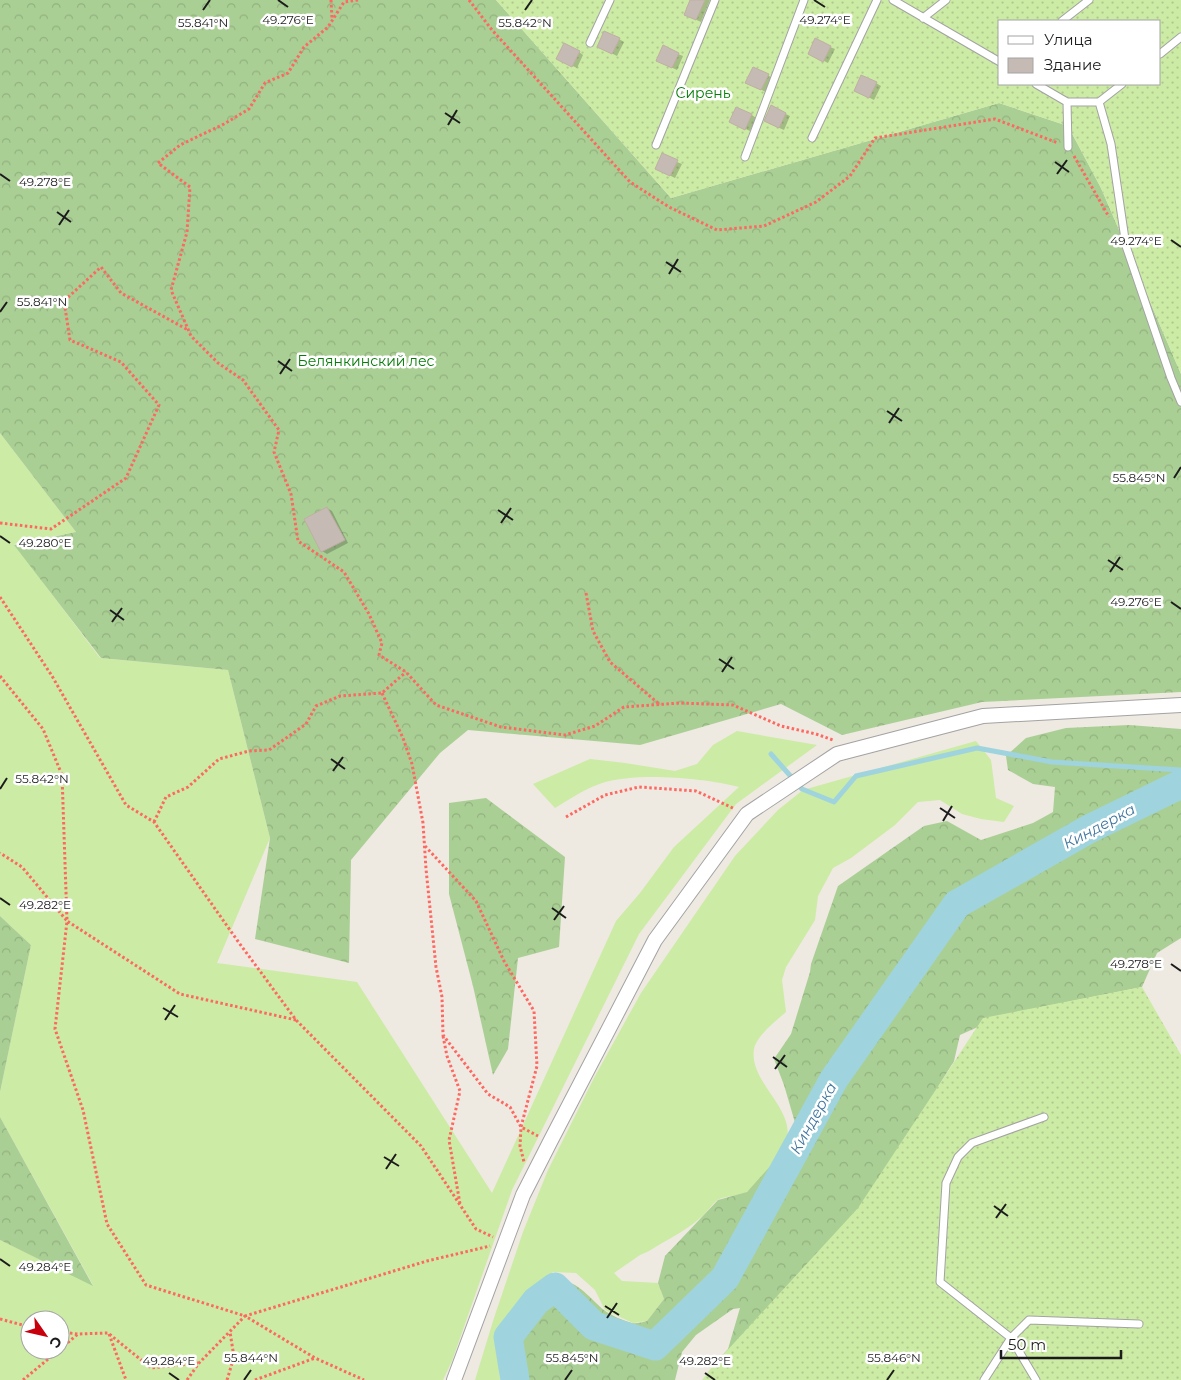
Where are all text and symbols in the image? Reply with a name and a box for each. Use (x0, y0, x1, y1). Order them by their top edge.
text: 49.276°E (262, 12, 314, 27)
text: 49.274°E (799, 12, 851, 27)
text: 55.841°N (178, 15, 228, 30)
text: 55.842°N (498, 15, 552, 30)
legend (998, 20, 1161, 85)
text: Улица (1044, 30, 1092, 49)
text: Здание (1044, 55, 1102, 74)
park label: Сирень (675, 84, 731, 102)
text: 49.278°E (19, 174, 71, 189)
text: 49.274°E (1110, 233, 1162, 248)
text: 55.841°N (17, 294, 67, 309)
park label: Белянкинский лес (298, 352, 435, 370)
text: 55.845°N (1112, 470, 1166, 485)
text: 49.280°E (18, 535, 72, 550)
text: 49.276°E (1110, 594, 1162, 609)
text: 55.842°N (15, 771, 69, 786)
water label: Киндерка (1060, 799, 1138, 853)
text: 49.282°E (19, 897, 71, 912)
text: 49.278°E (1110, 956, 1162, 971)
water label: Киндерка (786, 1079, 840, 1157)
text: 49.284°E (19, 1259, 71, 1274)
north arrow (20, 1310, 70, 1360)
scale bar (1001, 1328, 1121, 1360)
text: С (45, 1333, 66, 1352)
text: 50 m (1008, 1335, 1046, 1354)
text: 55.844°N (224, 1350, 278, 1365)
text: 55.845°N (545, 1350, 599, 1365)
text: 55.846°N (867, 1350, 921, 1365)
text: 49.284°E (143, 1353, 195, 1368)
text: 49.282°E (679, 1353, 731, 1368)

